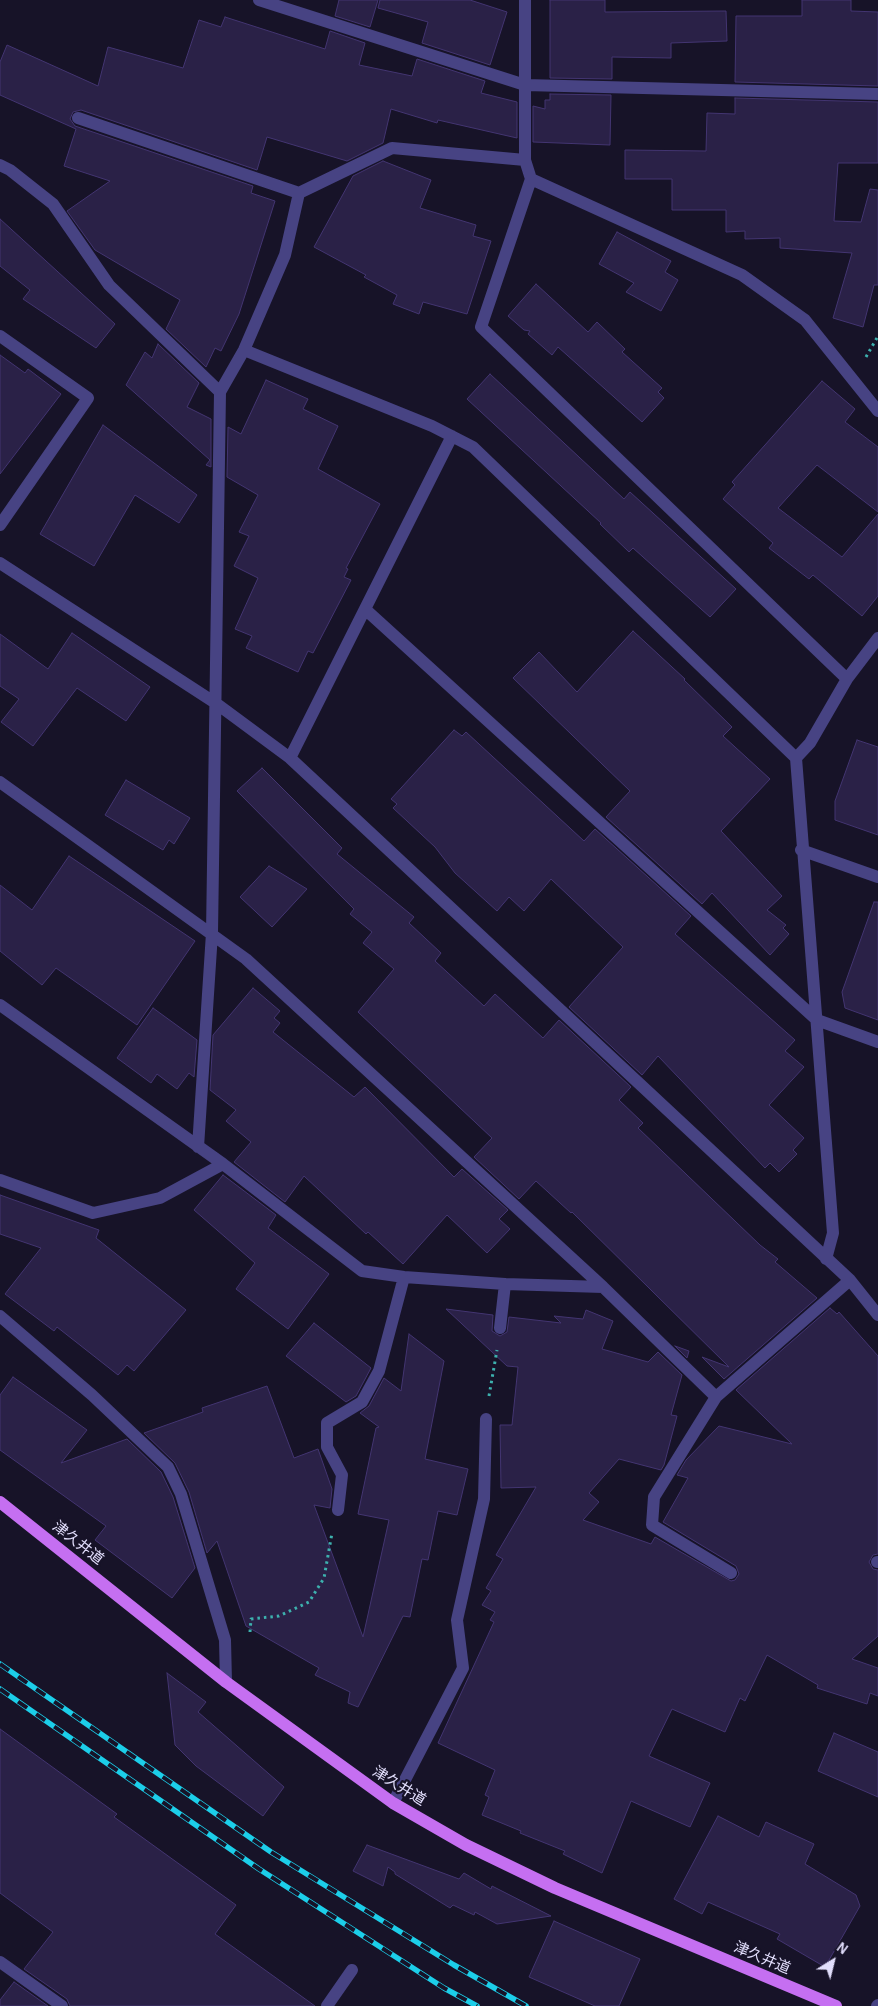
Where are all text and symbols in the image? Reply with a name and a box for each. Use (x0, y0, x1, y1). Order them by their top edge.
street label: 津久井道 (49, 1517, 107, 1569)
street label: 津久井道 (369, 1762, 429, 1810)
north arrow (808, 1936, 858, 1986)
street label: 津久井道 (731, 1938, 793, 1978)
text: N (834, 1940, 850, 1957)

